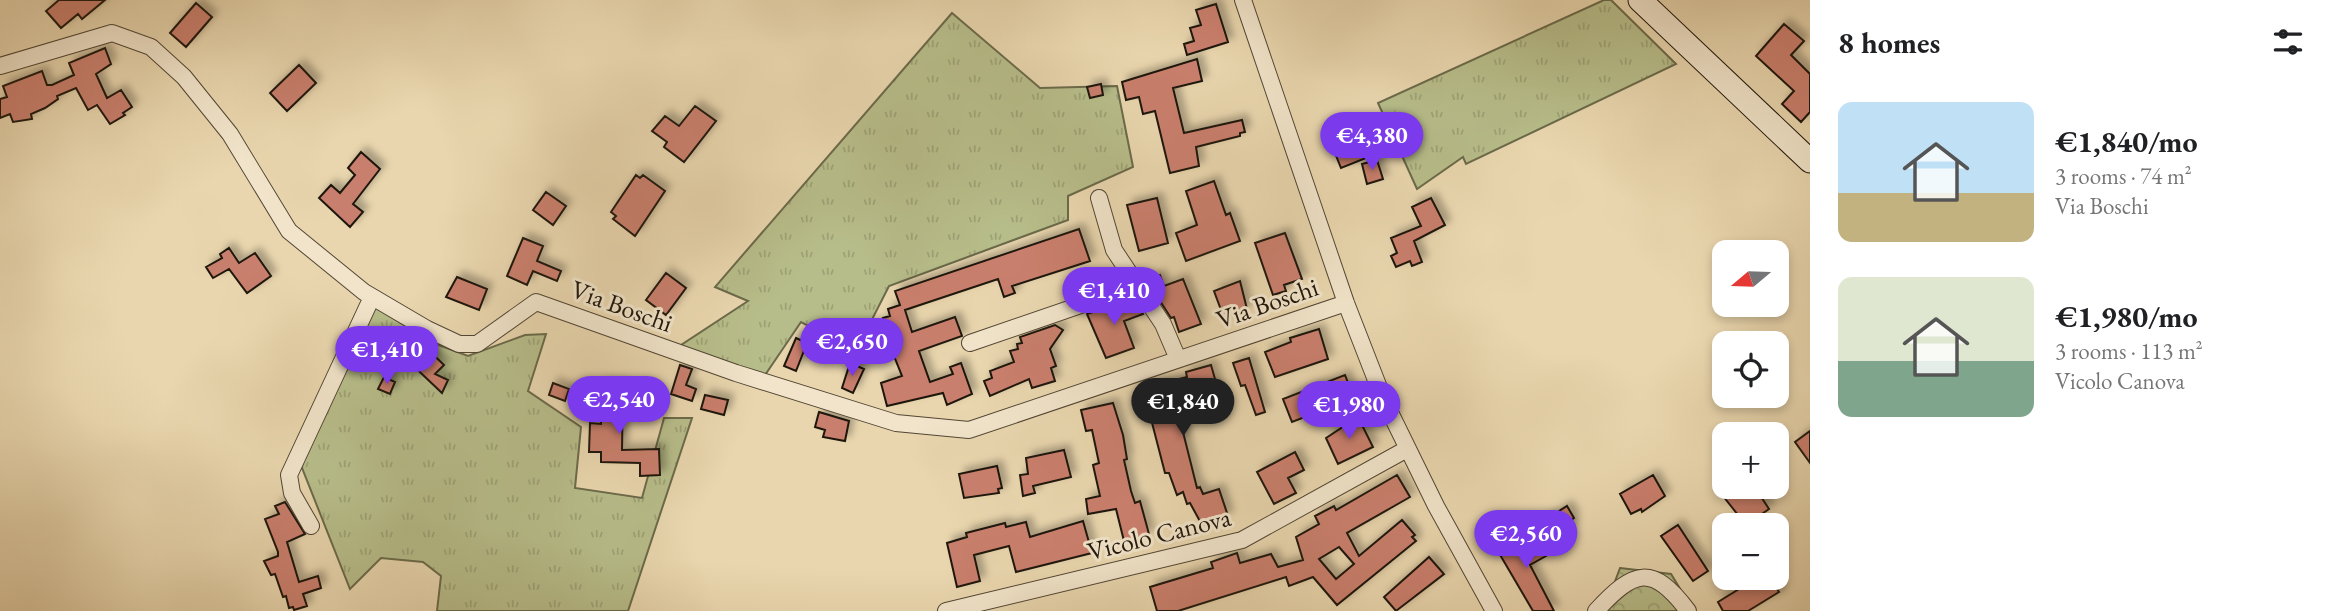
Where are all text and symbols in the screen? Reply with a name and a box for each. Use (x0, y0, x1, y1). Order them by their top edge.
text: 8 homes (1838, 23, 1940, 62)
icon: filters (2269, 23, 2307, 61)
pin: €4,380 (1315, 113, 1429, 172)
text: €4,380 (1336, 120, 1408, 150)
text: €1,840/mo (2055, 122, 2198, 161)
icon: home (1894, 130, 1978, 214)
text: 3 rooms · 74 m² (2055, 161, 2192, 191)
text: Via Boschi (2055, 191, 2149, 221)
north arrow (1712, 240, 1788, 317)
map controls (1712, 240, 1789, 590)
pin: €1,410 (1057, 268, 1171, 327)
street label: Via Boschi (1211, 270, 1323, 336)
street label: Via Boschi (566, 272, 678, 340)
text: €1,410 (1078, 275, 1150, 305)
text: €1,980/mo (2055, 297, 2198, 336)
icon: home (1894, 305, 1978, 389)
pin: €2,650 (795, 318, 909, 378)
pin: €1,410 (330, 326, 444, 386)
text: €2,650 (816, 326, 888, 356)
button: locate (1712, 331, 1789, 408)
text: €1,410 (351, 334, 423, 364)
text: 3 rooms · 113 m² (2055, 336, 2203, 366)
text: Vicolo Canova (2055, 366, 2185, 396)
pin: €2,540 (562, 376, 676, 436)
pin: €1,840 (1126, 378, 1240, 438)
pin: €1,980 (1292, 382, 1406, 441)
text: €2,540 (583, 384, 655, 414)
text: €1,840 (1147, 386, 1219, 416)
text: €1,980 (1313, 389, 1385, 419)
button: + (1712, 422, 1789, 499)
street label: Vicolo Canova (1084, 500, 1235, 568)
pin: €2,560 (1469, 510, 1583, 570)
button: − (1712, 513, 1789, 590)
text: €2,560 (1490, 518, 1562, 548)

